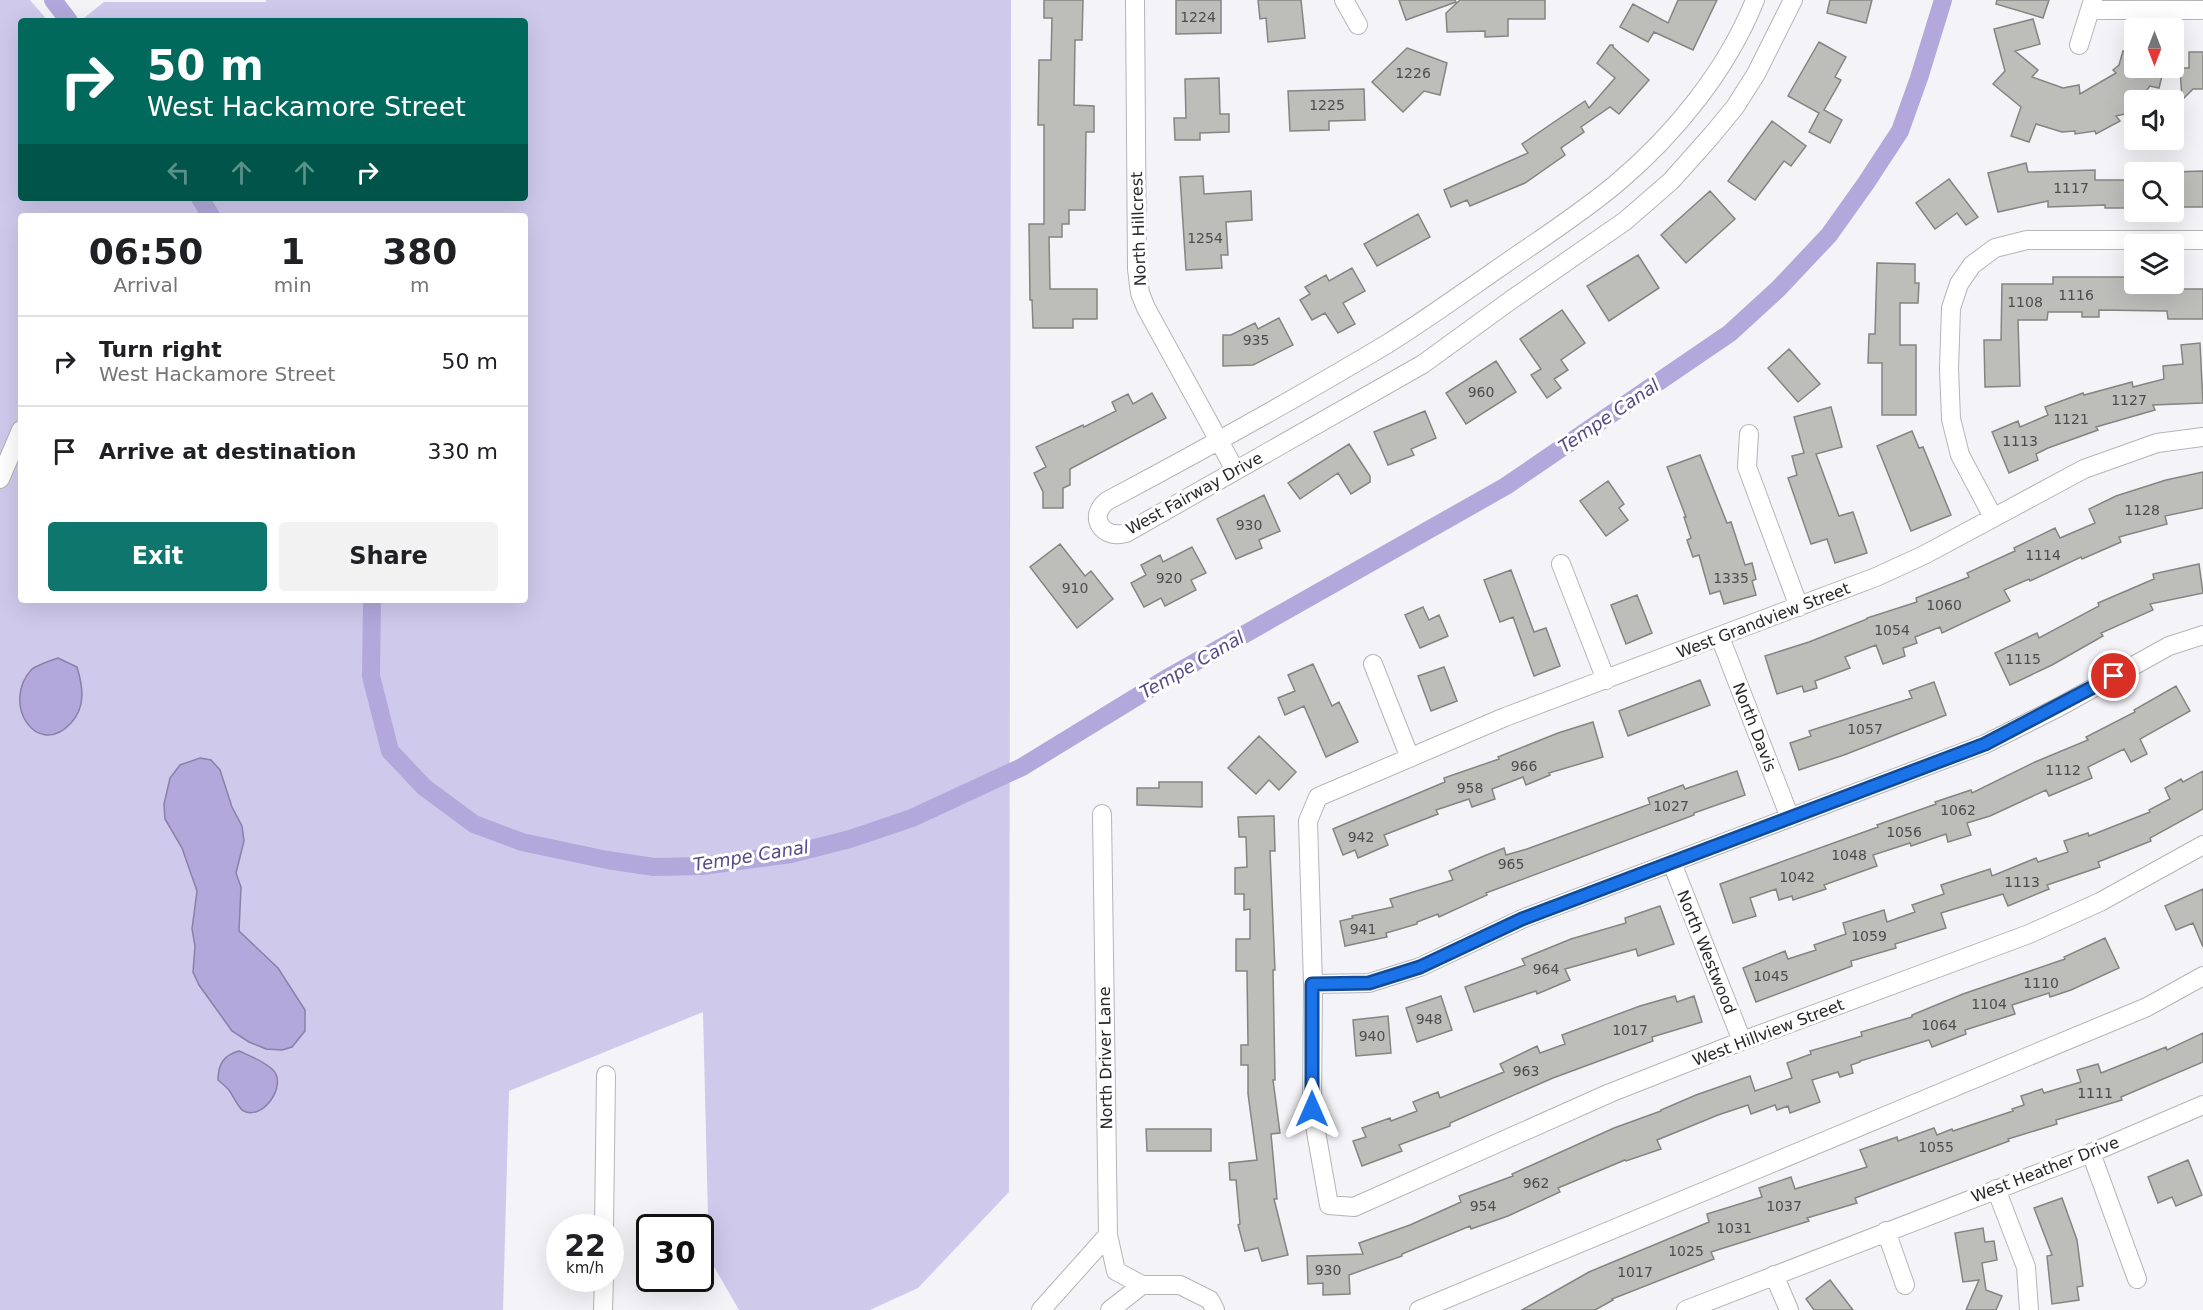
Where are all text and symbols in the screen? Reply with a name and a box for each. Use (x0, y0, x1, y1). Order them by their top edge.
house number: 1224 (1180, 9, 1216, 25)
north arrow (2124, 18, 2184, 78)
map controls (2124, 18, 2184, 294)
text: 50 m (147, 41, 264, 90)
icon: right (48, 42, 126, 120)
house number: 1226 (1395, 65, 1431, 81)
button: sound (2124, 90, 2184, 150)
text: West Hackamore Street (147, 91, 466, 122)
house number: 1225 (1309, 97, 1345, 113)
icon: left (162, 156, 195, 189)
icon: ahead (225, 156, 258, 189)
icon: ahead (288, 156, 321, 189)
icon: right (351, 156, 384, 189)
button: search (2124, 162, 2184, 222)
street label: North Hillcrest (1127, 171, 1150, 287)
house number: 1117 (2053, 180, 2089, 196)
house number: 1254 (1187, 230, 1223, 246)
text: 06:50 (89, 231, 203, 272)
text: 1 (280, 231, 305, 272)
text: 380 (382, 231, 457, 272)
button: layers (2124, 234, 2184, 294)
text: Arrival (113, 273, 178, 297)
text: min (274, 273, 312, 297)
text: m (410, 273, 430, 297)
house number: 1116 (2058, 287, 2094, 303)
house number: 1108 (2007, 294, 2043, 310)
house number: 935 (1243, 332, 1269, 348)
text: Turn right (99, 337, 222, 362)
icon: right (48, 345, 81, 378)
text: 50 m (442, 349, 498, 374)
text: West Hackamore Street (99, 362, 335, 386)
water label: Tempe Canal (1554, 374, 1663, 457)
house number: 960 (1468, 384, 1494, 400)
house number: 1127 (2111, 392, 2147, 408)
house number: 1121 (2053, 411, 2089, 427)
house number: 1113 (2002, 433, 2038, 449)
icon: arrive (48, 435, 81, 468)
text: Arrive at destination (99, 439, 356, 464)
text: 330 m (428, 439, 498, 464)
street label: West Fairway Drive (1123, 448, 1266, 539)
house number: 1128 (2124, 502, 2160, 518)
house number: 930 (1236, 517, 1262, 533)
button: Exit (48, 522, 267, 591)
button: Share (279, 522, 498, 591)
house number: 1114 (2025, 547, 2061, 563)
house number: 920 (1156, 570, 1182, 586)
house number: 1335 (1713, 570, 1749, 586)
street label: West Grandview Street (1674, 579, 1852, 662)
house number: 910 (1062, 580, 1088, 596)
house number: 1060 (1926, 597, 1962, 613)
house number: 1054 (1874, 622, 1910, 638)
water label: Tempe Canal (1136, 626, 1248, 703)
pin (2088, 650, 2139, 701)
house number: 1115 (2005, 651, 2041, 667)
icon: arrive (2097, 659, 2130, 692)
street label: North Davis (1729, 680, 1780, 775)
house number: 1057 (1847, 721, 1883, 737)
house number: 966 (1511, 758, 1537, 774)
house number: 1112 (2045, 762, 2081, 778)
house number: 958 (1457, 780, 1483, 796)
house number: 1027 (1653, 798, 1689, 814)
house number: 1062 (1940, 802, 1976, 818)
house number: 1056 (1886, 824, 1922, 840)
house number: 942 (1348, 829, 1374, 845)
water label: Tempe Canal (692, 836, 810, 875)
house number: 1048 (1831, 847, 1867, 863)
house number: 965 (1498, 856, 1524, 872)
house number: 1042 (1779, 869, 1815, 885)
house number: 1113 (2004, 874, 2040, 890)
street label: North Westwood (1673, 887, 1740, 1017)
house number: 941 (1350, 921, 1376, 937)
house number: 1059 (1851, 928, 1887, 944)
house number: 964 (1533, 961, 1559, 977)
house number: 1045 (1753, 968, 1789, 984)
house number: 1110 (2023, 975, 2059, 991)
street label: North Driver Lane (1095, 986, 1116, 1130)
street label: West Hillview Street (1690, 995, 1846, 1070)
house number: 1104 (1971, 996, 2007, 1012)
house number: 948 (1416, 1011, 1442, 1027)
house number: 1064 (1921, 1017, 1957, 1033)
house number: 1017 (1612, 1022, 1648, 1038)
house number: 940 (1359, 1028, 1385, 1044)
house number: 963 (1513, 1063, 1539, 1079)
position arrow (1280, 1077, 1344, 1141)
house number: 1111 (2077, 1085, 2113, 1101)
street label: West Heather Drive (1969, 1133, 2122, 1206)
house number: 1055 (1918, 1139, 1954, 1155)
house number: 962 (1523, 1175, 1549, 1191)
house number: 954 (1470, 1198, 1496, 1214)
house number: 1037 (1766, 1198, 1802, 1214)
speed limit sign: 30 (636, 1214, 714, 1292)
house number: 1031 (1716, 1220, 1752, 1236)
text: 22 (564, 1228, 606, 1263)
house number: 1025 (1668, 1243, 1704, 1259)
text: km/h (566, 1259, 604, 1277)
house number: 930 (1315, 1262, 1341, 1278)
house number: 1017 (1617, 1264, 1653, 1280)

